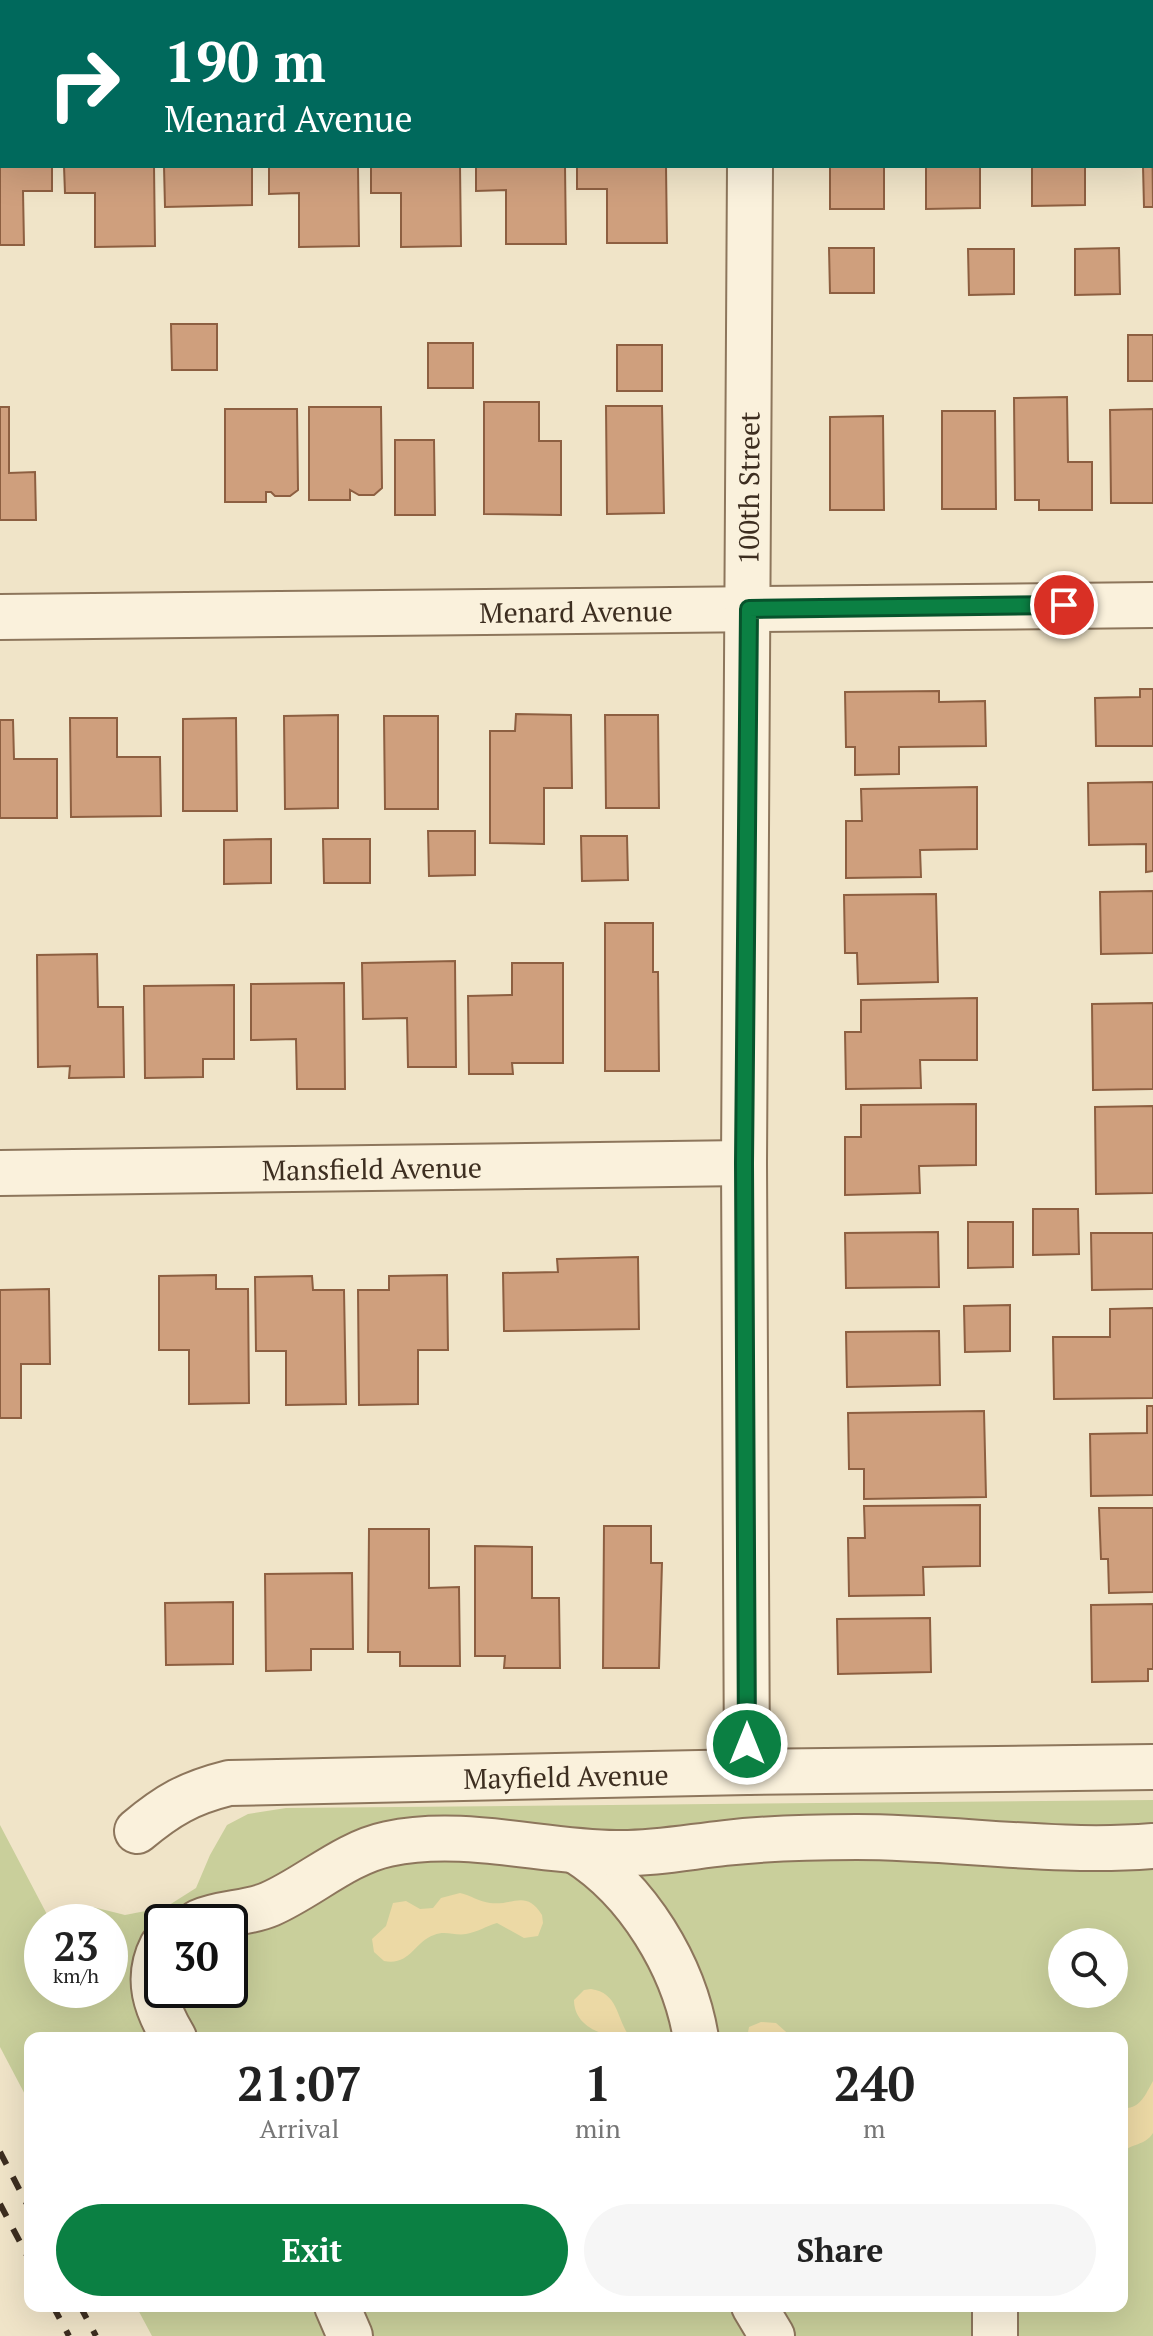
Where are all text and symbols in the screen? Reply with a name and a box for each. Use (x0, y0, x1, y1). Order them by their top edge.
text: 190 m (164, 24, 326, 98)
icon: right (32, 32, 136, 136)
text: Menard Avenue (164, 95, 413, 142)
street label: 100th Street (729, 411, 767, 565)
pin (1030, 571, 1098, 639)
icon: arrive (1042, 583, 1086, 627)
street label: Menard Avenue (479, 591, 673, 631)
street label: Mansfield Avenue (262, 1148, 482, 1188)
position arrow (705, 1702, 789, 1786)
street label: Mayfield Avenue (463, 1755, 669, 1797)
speed limit sign: 30 (144, 1904, 248, 2008)
text: 23 (53, 1919, 99, 1972)
map controls (1048, 1928, 1128, 2008)
button: search (1048, 1928, 1128, 2008)
text: km/h (53, 1962, 99, 1989)
text: 21:07 (237, 2051, 362, 2115)
text: 1 (584, 2051, 611, 2115)
text: 240 (834, 2051, 915, 2115)
text: Arrival (260, 2111, 339, 2145)
text: min (575, 2111, 621, 2145)
text: m (863, 2111, 886, 2145)
button: Exit (56, 2204, 568, 2296)
button: Share (584, 2204, 1096, 2296)

